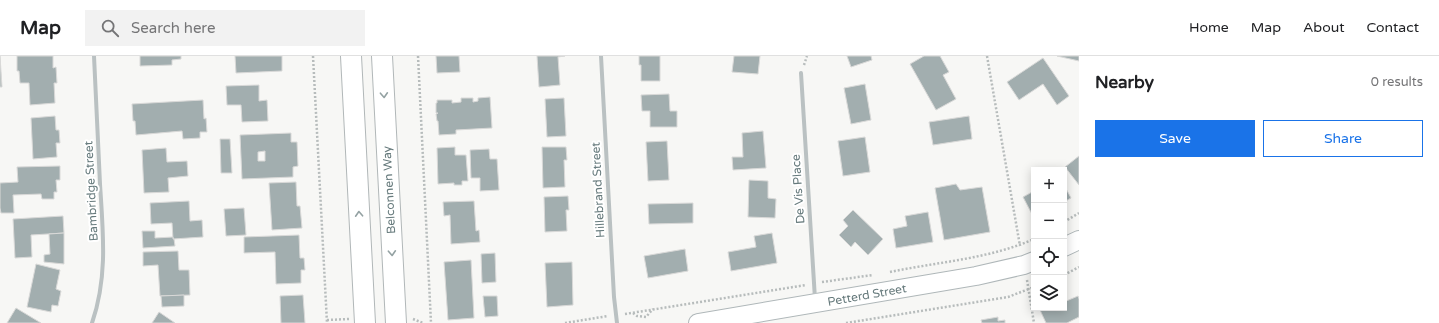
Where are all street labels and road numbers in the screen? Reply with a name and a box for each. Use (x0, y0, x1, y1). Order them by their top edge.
street label: Bambridge Street (81, 140, 101, 242)
street label: Hillebrand Street (588, 141, 608, 238)
street label: Belconnen Way (380, 145, 398, 234)
street label: De Vis Place (789, 154, 807, 224)
street label: Petterd Street (826, 281, 908, 309)

